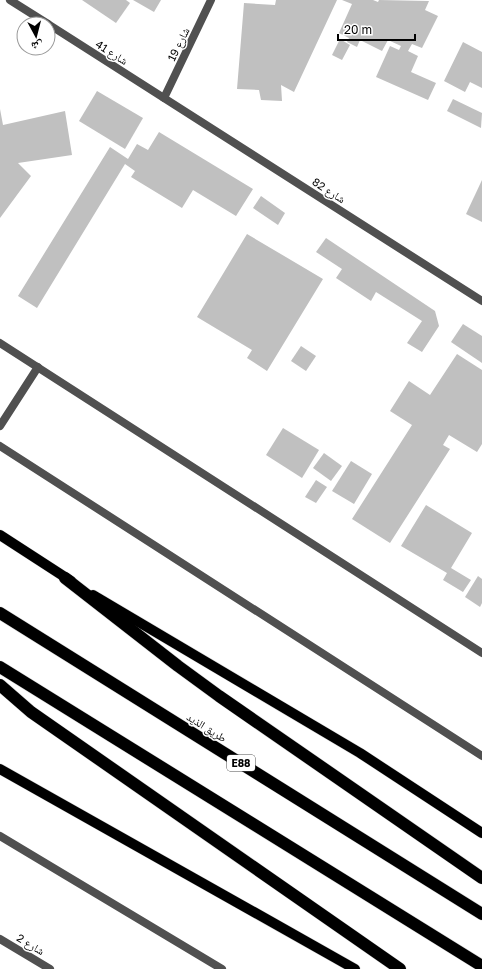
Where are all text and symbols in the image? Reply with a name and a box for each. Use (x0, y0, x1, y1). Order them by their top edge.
north arrow (16, 16, 56, 56)
scale bar (338, 16, 415, 42)
text: 20 m (344, 22, 372, 37)
street label: شارع 19 (164, 25, 193, 63)
text: ش (30, 37, 44, 54)
street label: شارع 41 (93, 37, 131, 68)
street label: شارع 82 (309, 175, 348, 206)
street label: طريق الذيد (184, 710, 229, 745)
road number: E88 (227, 755, 255, 771)
street label: شارع 2 (14, 931, 47, 958)

